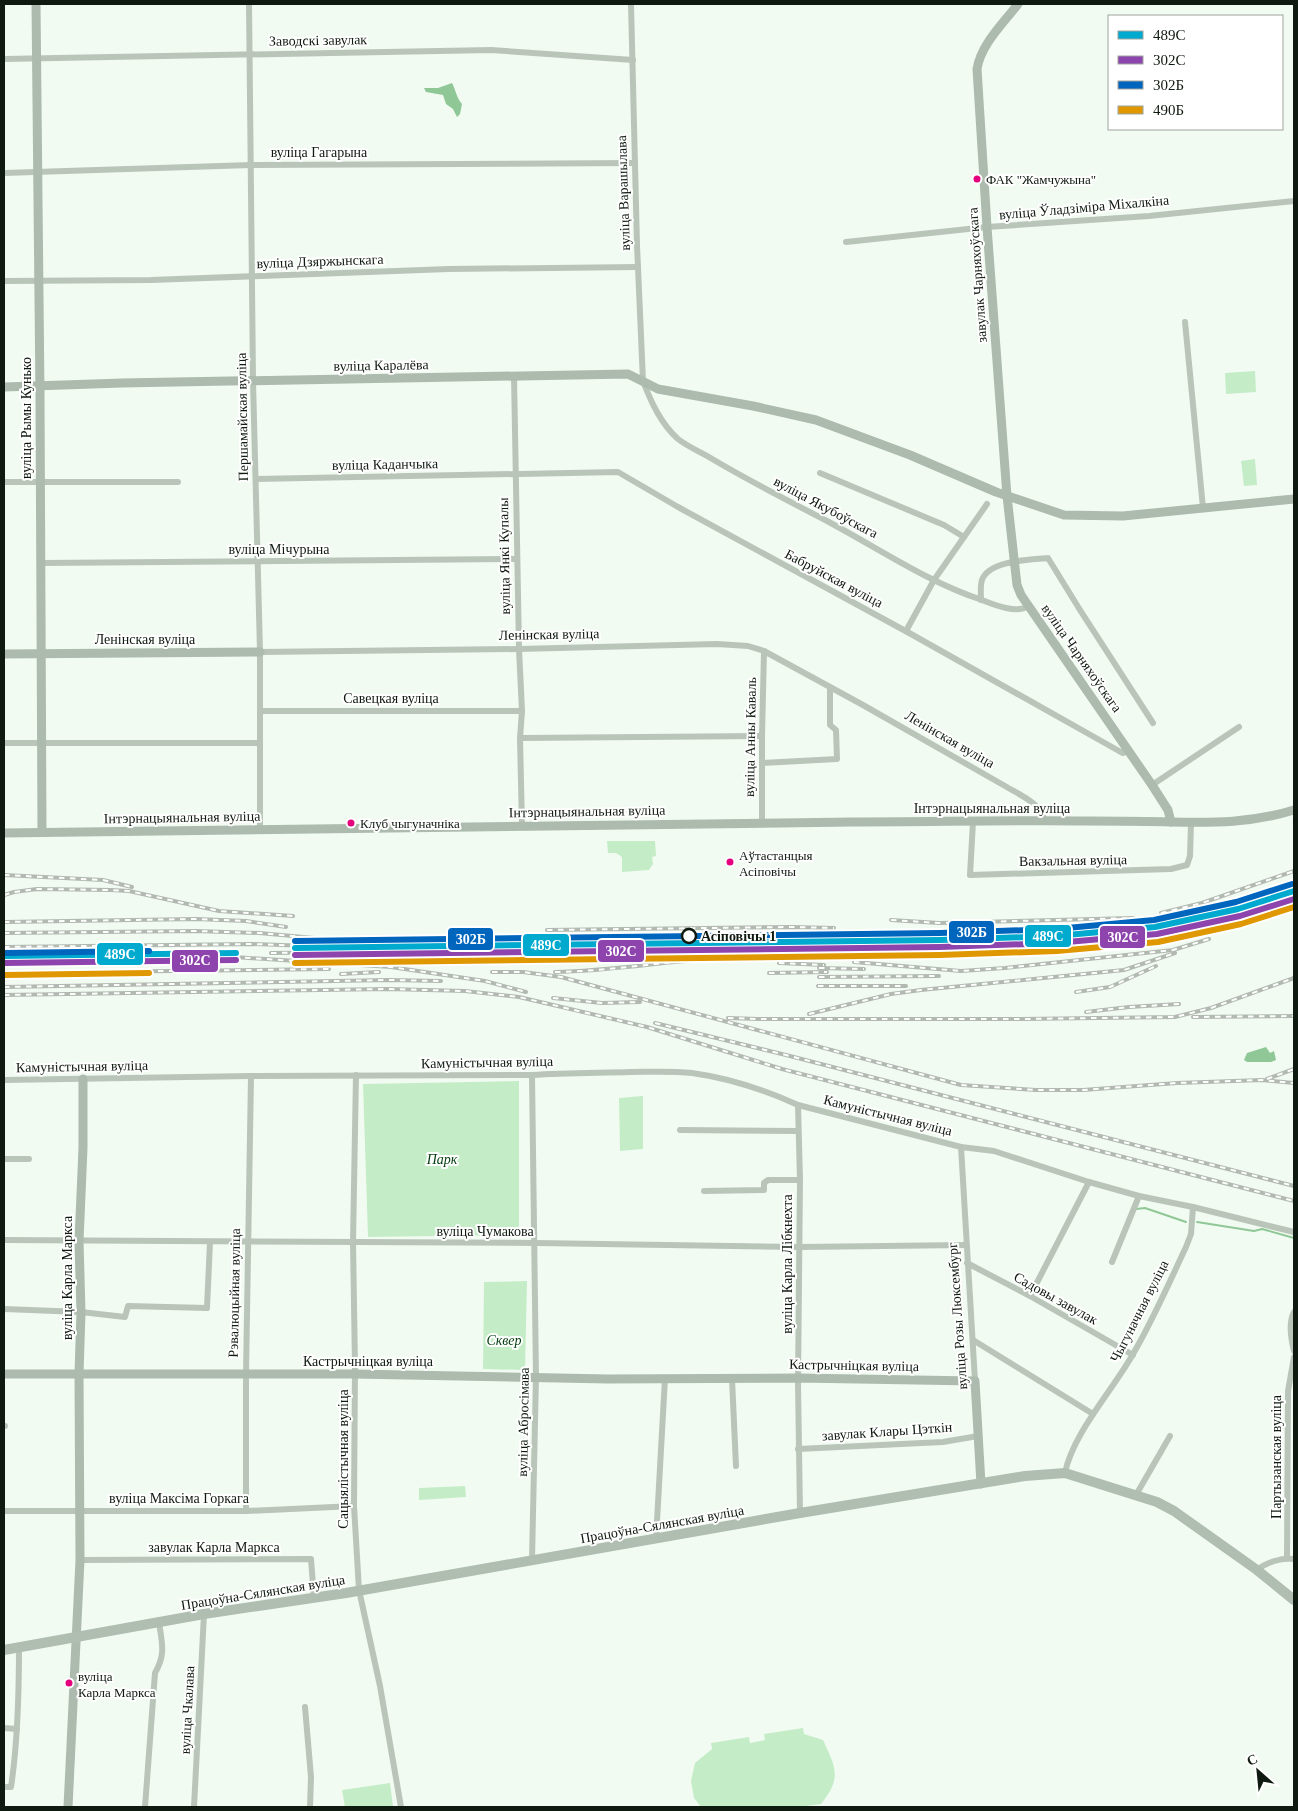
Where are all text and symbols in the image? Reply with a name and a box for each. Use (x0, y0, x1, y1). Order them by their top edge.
legend (1108, 15, 1283, 130)
text: 489С (1153, 27, 1186, 43)
street label: Заводскі завулак (269, 32, 367, 49)
text: 302С (1153, 52, 1186, 68)
text: 302Б (1153, 77, 1184, 93)
text: 490Б (1153, 102, 1184, 118)
street label: вуліца Варашылава (614, 134, 633, 251)
street label: вуліца Гагарына (271, 145, 368, 160)
place label: ФАК "Жамчужына" (986, 172, 1096, 187)
marker: ФАК "Жамчужына" (972, 174, 982, 184)
street label: вуліца Ўладзіміра Міхалкіна (998, 192, 1171, 222)
street label: завулак Чарняхоўскага (965, 206, 990, 343)
street label: вуліца Дзяржынскага (256, 252, 385, 271)
street label: Першамайская вуліца (234, 352, 251, 482)
street label: вуліца Рымы Кунько (19, 357, 34, 479)
street label: вуліца Каралёва (333, 357, 429, 374)
street label: вуліца Каданчыка (332, 456, 439, 473)
street label: вуліца Якубоўскага (771, 474, 881, 542)
street label: вуліца Янкі Купалы (496, 497, 513, 615)
street label: вуліца Мічурына (228, 542, 330, 557)
street label: Бабруйская вуліца (782, 546, 886, 611)
street label: вуліца Чарняхоўскага (1039, 601, 1125, 716)
street label: Ленінская вуліца (499, 626, 600, 643)
street label: Ленінская вуліца (95, 632, 196, 647)
street label: вуліца Анны Каваль (742, 677, 759, 797)
street label: Савецкая вуліца (343, 691, 440, 706)
street label: Ленінская вуліца (902, 708, 998, 771)
street label: Інтэрнацыянальная вуліца (914, 801, 1071, 816)
street label: Інтэрнацыянальная вуліца (509, 803, 666, 820)
street label: Інтэрнацыянальная вуліца (104, 809, 261, 826)
place label: Клуб чыгуначніка (360, 816, 460, 831)
marker: Клуб чыгуначніка (346, 818, 356, 828)
place label: Аўтастанцыя Асіповічы (739, 848, 813, 879)
street label: Вакзальная вуліца (1019, 852, 1128, 869)
marker: Аўтастанцыя Асіповічы (725, 857, 735, 867)
line badge: 302Б (948, 920, 995, 944)
line badge: 489С (1024, 924, 1072, 948)
text: 302Б (957, 925, 987, 940)
line badge: 302С (1099, 925, 1146, 949)
line badge: 302Б (447, 927, 494, 951)
marker: Асіповічы 1 (681, 928, 697, 944)
place label: Асіповічы 1 (701, 929, 776, 944)
text: 489С (1032, 929, 1064, 944)
text: 302С (1107, 930, 1139, 945)
text: 302Б (456, 932, 486, 947)
line badge: 489С (522, 933, 570, 957)
text: 489С (530, 938, 562, 953)
line badge: 302С (597, 939, 645, 963)
line badge: 489С (96, 942, 144, 966)
text: 302С (605, 944, 637, 959)
text: 489С (104, 947, 136, 962)
line badge: 302С (171, 949, 219, 973)
text: 302С (179, 953, 211, 968)
street label: Камуністычная вуліца (421, 1054, 554, 1071)
street label: Камуністычная вуліца (16, 1058, 149, 1075)
street label: Камуністычная вуліца (822, 1092, 955, 1139)
park label: Парк (426, 1152, 458, 1167)
street label: вуліца Карла Лібкнехта (780, 1193, 795, 1334)
street label: вуліца Карла Маркса (60, 1215, 75, 1340)
street label: вуліца Чумакова (436, 1224, 534, 1239)
street label: Рэвалюцыйная вуліца (226, 1227, 243, 1358)
street label: вуліца Розы Люксембург (945, 1242, 970, 1390)
street label: Чыгуначная вуліца (1107, 1257, 1172, 1365)
street label: Садовы завулак (1011, 1269, 1100, 1328)
park label: Сквер (486, 1333, 522, 1348)
street label: Кастрычніцкая вуліца (303, 1354, 434, 1369)
street label: Кастрычніцкая вуліца (789, 1357, 920, 1374)
street label: вуліца Абросімава (515, 1367, 532, 1477)
street label: Сацыялістычная вуліца (336, 1389, 351, 1529)
street label: Партызанская вуліца (1269, 1394, 1284, 1519)
street label: завулак Клары Цэткін (821, 1419, 953, 1444)
street label: вуліца Максіма Горкага (109, 1491, 250, 1506)
street label: Працоўна-Сялянская вуліца (579, 1503, 746, 1546)
street label: завулак Карла Маркса (148, 1540, 280, 1555)
street label: Працоўна-Сялянская вуліца (180, 1572, 347, 1613)
street label: вуліца Чкалава (178, 1665, 197, 1755)
place label: вуліца Карла Маркса (78, 1669, 156, 1700)
marker: вуліца Карла Маркса (64, 1678, 74, 1688)
north arrow (1233, 1746, 1283, 1796)
text: С (1244, 1751, 1260, 1769)

